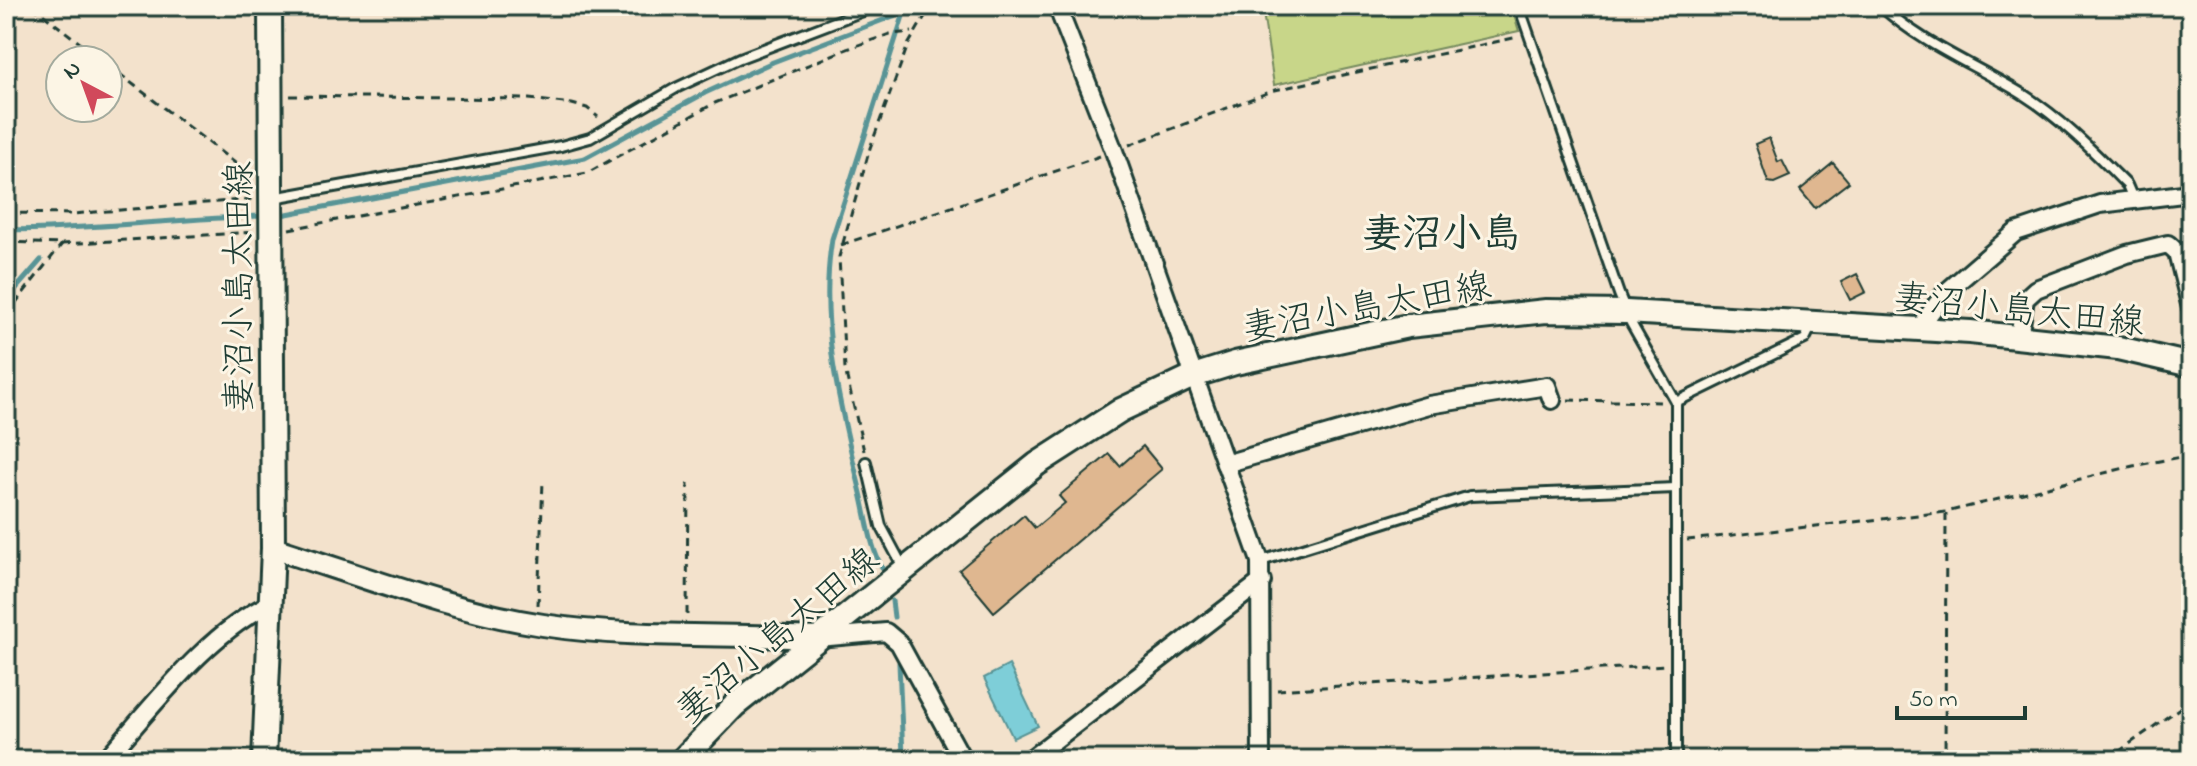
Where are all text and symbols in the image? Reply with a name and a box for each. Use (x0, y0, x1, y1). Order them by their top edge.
north arrow (44, 44, 124, 124)
text: N (57, 54, 89, 88)
street label: 妻沼小島太田線 (215, 161, 268, 413)
district label: 妻沼小島 (1362, 207, 1522, 266)
street label: 妻沼小島太田線 (1238, 261, 1495, 357)
street label: 妻沼小島太田線 (1890, 273, 2147, 352)
street label: 妻沼小島太田線 (665, 536, 892, 739)
scale bar (1897, 670, 2025, 720)
text: 50 m (1909, 683, 1958, 718)

